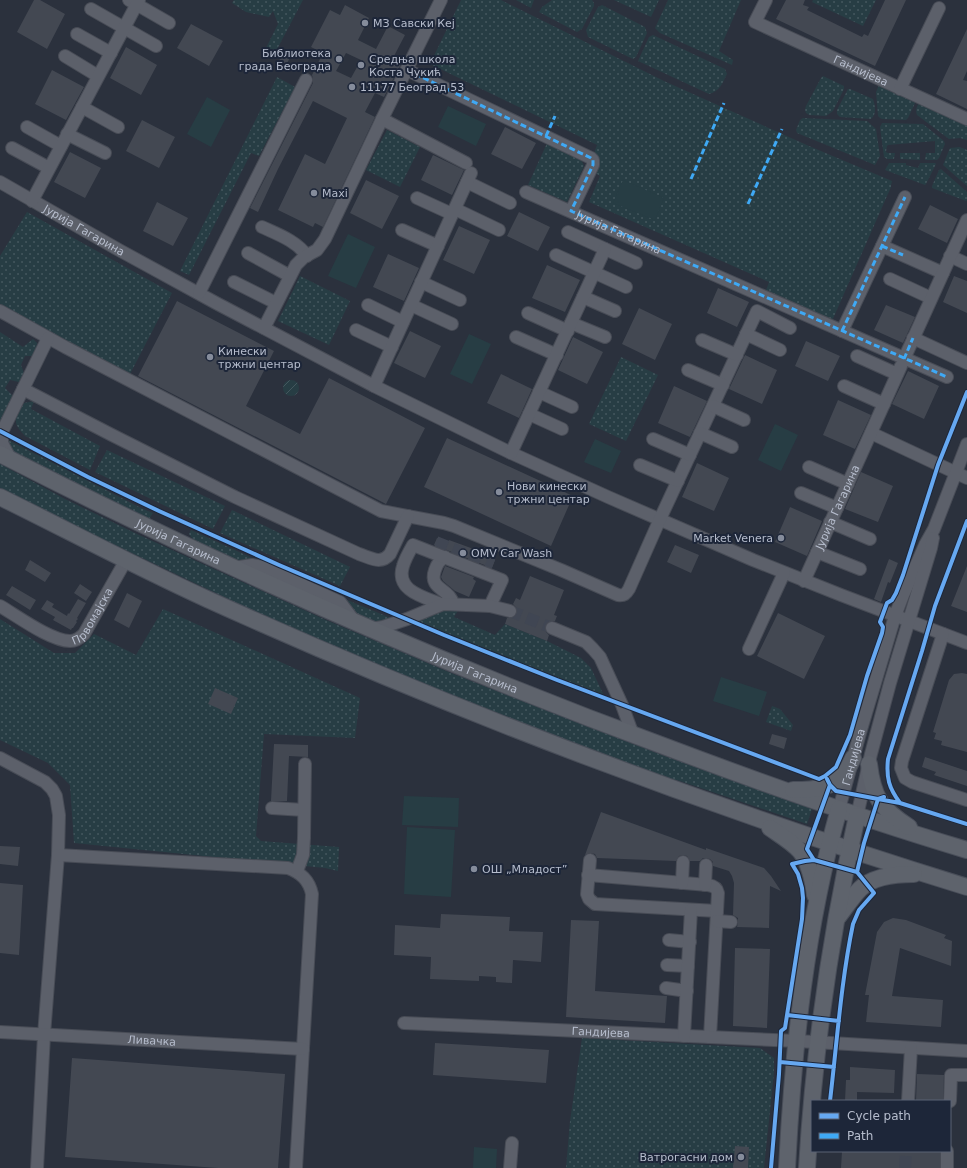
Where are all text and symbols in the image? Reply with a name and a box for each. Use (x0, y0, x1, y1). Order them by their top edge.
place label: МЗ Савски Кеј (373, 17, 455, 30)
marker: МЗ Савски Кеј (360, 18, 370, 28)
place label: Библиотека града Београда (239, 47, 331, 73)
place label: Средња школа Коста Чукић (369, 53, 455, 79)
street label: Гандијева (831, 53, 890, 89)
marker: Библиотека града Београда (334, 54, 344, 64)
marker: Средња школа Коста Чукић (356, 60, 366, 70)
place label: 11177 Београд 53 (360, 81, 464, 94)
marker: 11177 Београд 53 (347, 82, 357, 92)
place label: Maxi (322, 187, 348, 200)
marker: Maxi (309, 188, 319, 198)
street label: Јурија Гагарина (40, 202, 127, 259)
street label: Јурија Гагарина (573, 208, 663, 257)
place label: Кинески тржни центар (218, 345, 301, 371)
marker: Кинески тржни центар (205, 352, 215, 362)
street label: Јурија Гагарина (813, 463, 862, 553)
place label: Нови кинески тржни центар (507, 480, 590, 506)
marker: Нови кинески тржни центар (494, 487, 504, 497)
street label: Јурија Гагарина (133, 516, 222, 568)
place label: Market Venera (693, 532, 773, 545)
marker: Market Venera (776, 533, 786, 543)
place label: OMV Car Wash (471, 547, 552, 560)
marker: OMV Car Wash (458, 548, 468, 558)
street label: Првомајска (70, 586, 116, 648)
street label: Јурија Гагарина (429, 649, 519, 696)
street label: Гандијева (840, 727, 868, 787)
place label: ОШ „Младост” (482, 863, 567, 876)
marker: ОШ „Младост” (469, 864, 479, 874)
street label: Гандијева (571, 1025, 630, 1040)
street label: Ливачка (127, 1033, 176, 1049)
legend (811, 1100, 951, 1152)
text: Cycle path (847, 1109, 911, 1123)
text: Path (847, 1129, 873, 1143)
place label: Ватрогасни дом (640, 1151, 733, 1164)
marker: Ватрогасни дом (736, 1152, 746, 1162)

